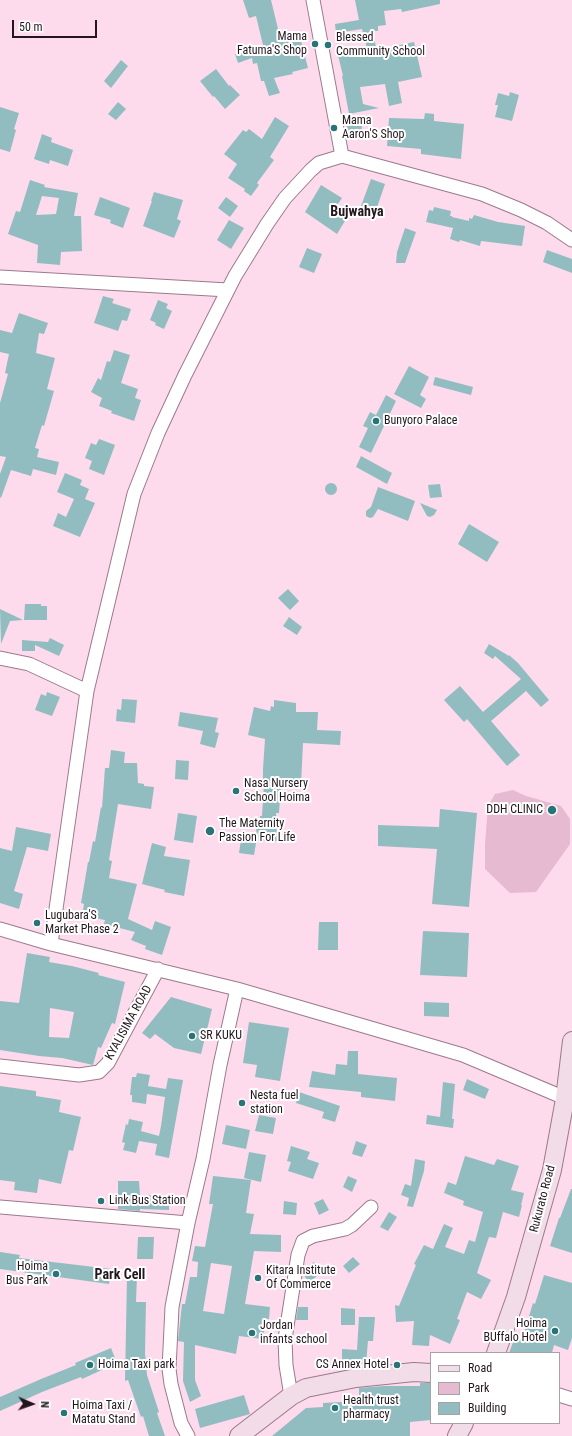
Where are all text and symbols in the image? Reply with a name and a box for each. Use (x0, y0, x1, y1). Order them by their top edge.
scale bar (14, 12, 99, 38)
text: 50 m (19, 20, 43, 34)
place label: Mama Fatuma'S Shop (237, 30, 307, 58)
place label: Blessed Community School (336, 31, 425, 59)
marker: Mama Fatuma'S Shop (310, 39, 320, 49)
marker: Blessed Community School (323, 40, 333, 50)
place label: Mama Aaron'S Shop (342, 114, 404, 142)
marker: Mama Aaron'S Shop (329, 123, 339, 133)
district label: Bujwahya (330, 204, 384, 220)
place label: Bunyoro Palace (384, 414, 457, 428)
marker: Bunyoro Palace (371, 416, 381, 426)
place label: Nasa Nursery School Hoima (244, 777, 310, 805)
marker: Nasa Nursery School Hoima (231, 786, 241, 796)
place label: DDH CLINIC (486, 803, 543, 817)
marker: DDH CLINIC (546, 804, 558, 816)
place label: The Maternity Passion For Life (219, 817, 295, 845)
marker: The Maternity Passion For Life (204, 825, 216, 837)
place label: Lugubara'S Market Phase 2 (45, 909, 119, 937)
marker: Lugubara'S Market Phase 2 (32, 918, 42, 928)
street label: KYALISIMA ROAD (103, 983, 155, 1063)
place label: SR KUKU (200, 1029, 242, 1043)
marker: SR KUKU (187, 1031, 197, 1041)
place label: Nesta fuel station (250, 1089, 299, 1117)
marker: Nesta fuel station (237, 1098, 247, 1108)
street label: Rukurato Road (527, 1164, 559, 1234)
place label: Link Bus Station (109, 1194, 186, 1208)
marker: Link Bus Station (96, 1196, 106, 1206)
place label: Hoima Bus Park (6, 1260, 48, 1288)
place label: Kitara Institute Of Commerce (266, 1264, 336, 1292)
district label: Park Cell (95, 1267, 145, 1283)
marker: Hoima Bus Park (51, 1269, 61, 1279)
marker: Kitara Institute Of Commerce (253, 1273, 263, 1283)
place label: Hoima BUffalo Hotel (483, 1317, 547, 1345)
place label: Jordan infants school (260, 1319, 327, 1347)
marker: Hoima BUffalo Hotel (550, 1326, 560, 1336)
marker: Jordan infants school (247, 1328, 257, 1338)
legend (430, 1352, 560, 1424)
place label: Hoima Taxi park (98, 1358, 175, 1372)
place label: CS Annex Hotel (316, 1358, 389, 1372)
marker: Hoima Taxi park (85, 1360, 95, 1370)
marker: CS Annex Hotel (392, 1360, 402, 1370)
text: Road (468, 1361, 492, 1375)
text: Park (468, 1381, 489, 1395)
north arrow (12, 1384, 52, 1424)
place label: Health trust pharmacy (343, 1394, 399, 1422)
place label: Hoima Taxi / Matatu Stand (72, 1399, 136, 1427)
text: N (38, 1401, 51, 1408)
text: Building (468, 1401, 506, 1415)
marker: Health trust pharmacy (330, 1403, 340, 1413)
marker: Hoima Taxi / Matatu Stand (59, 1408, 69, 1418)

